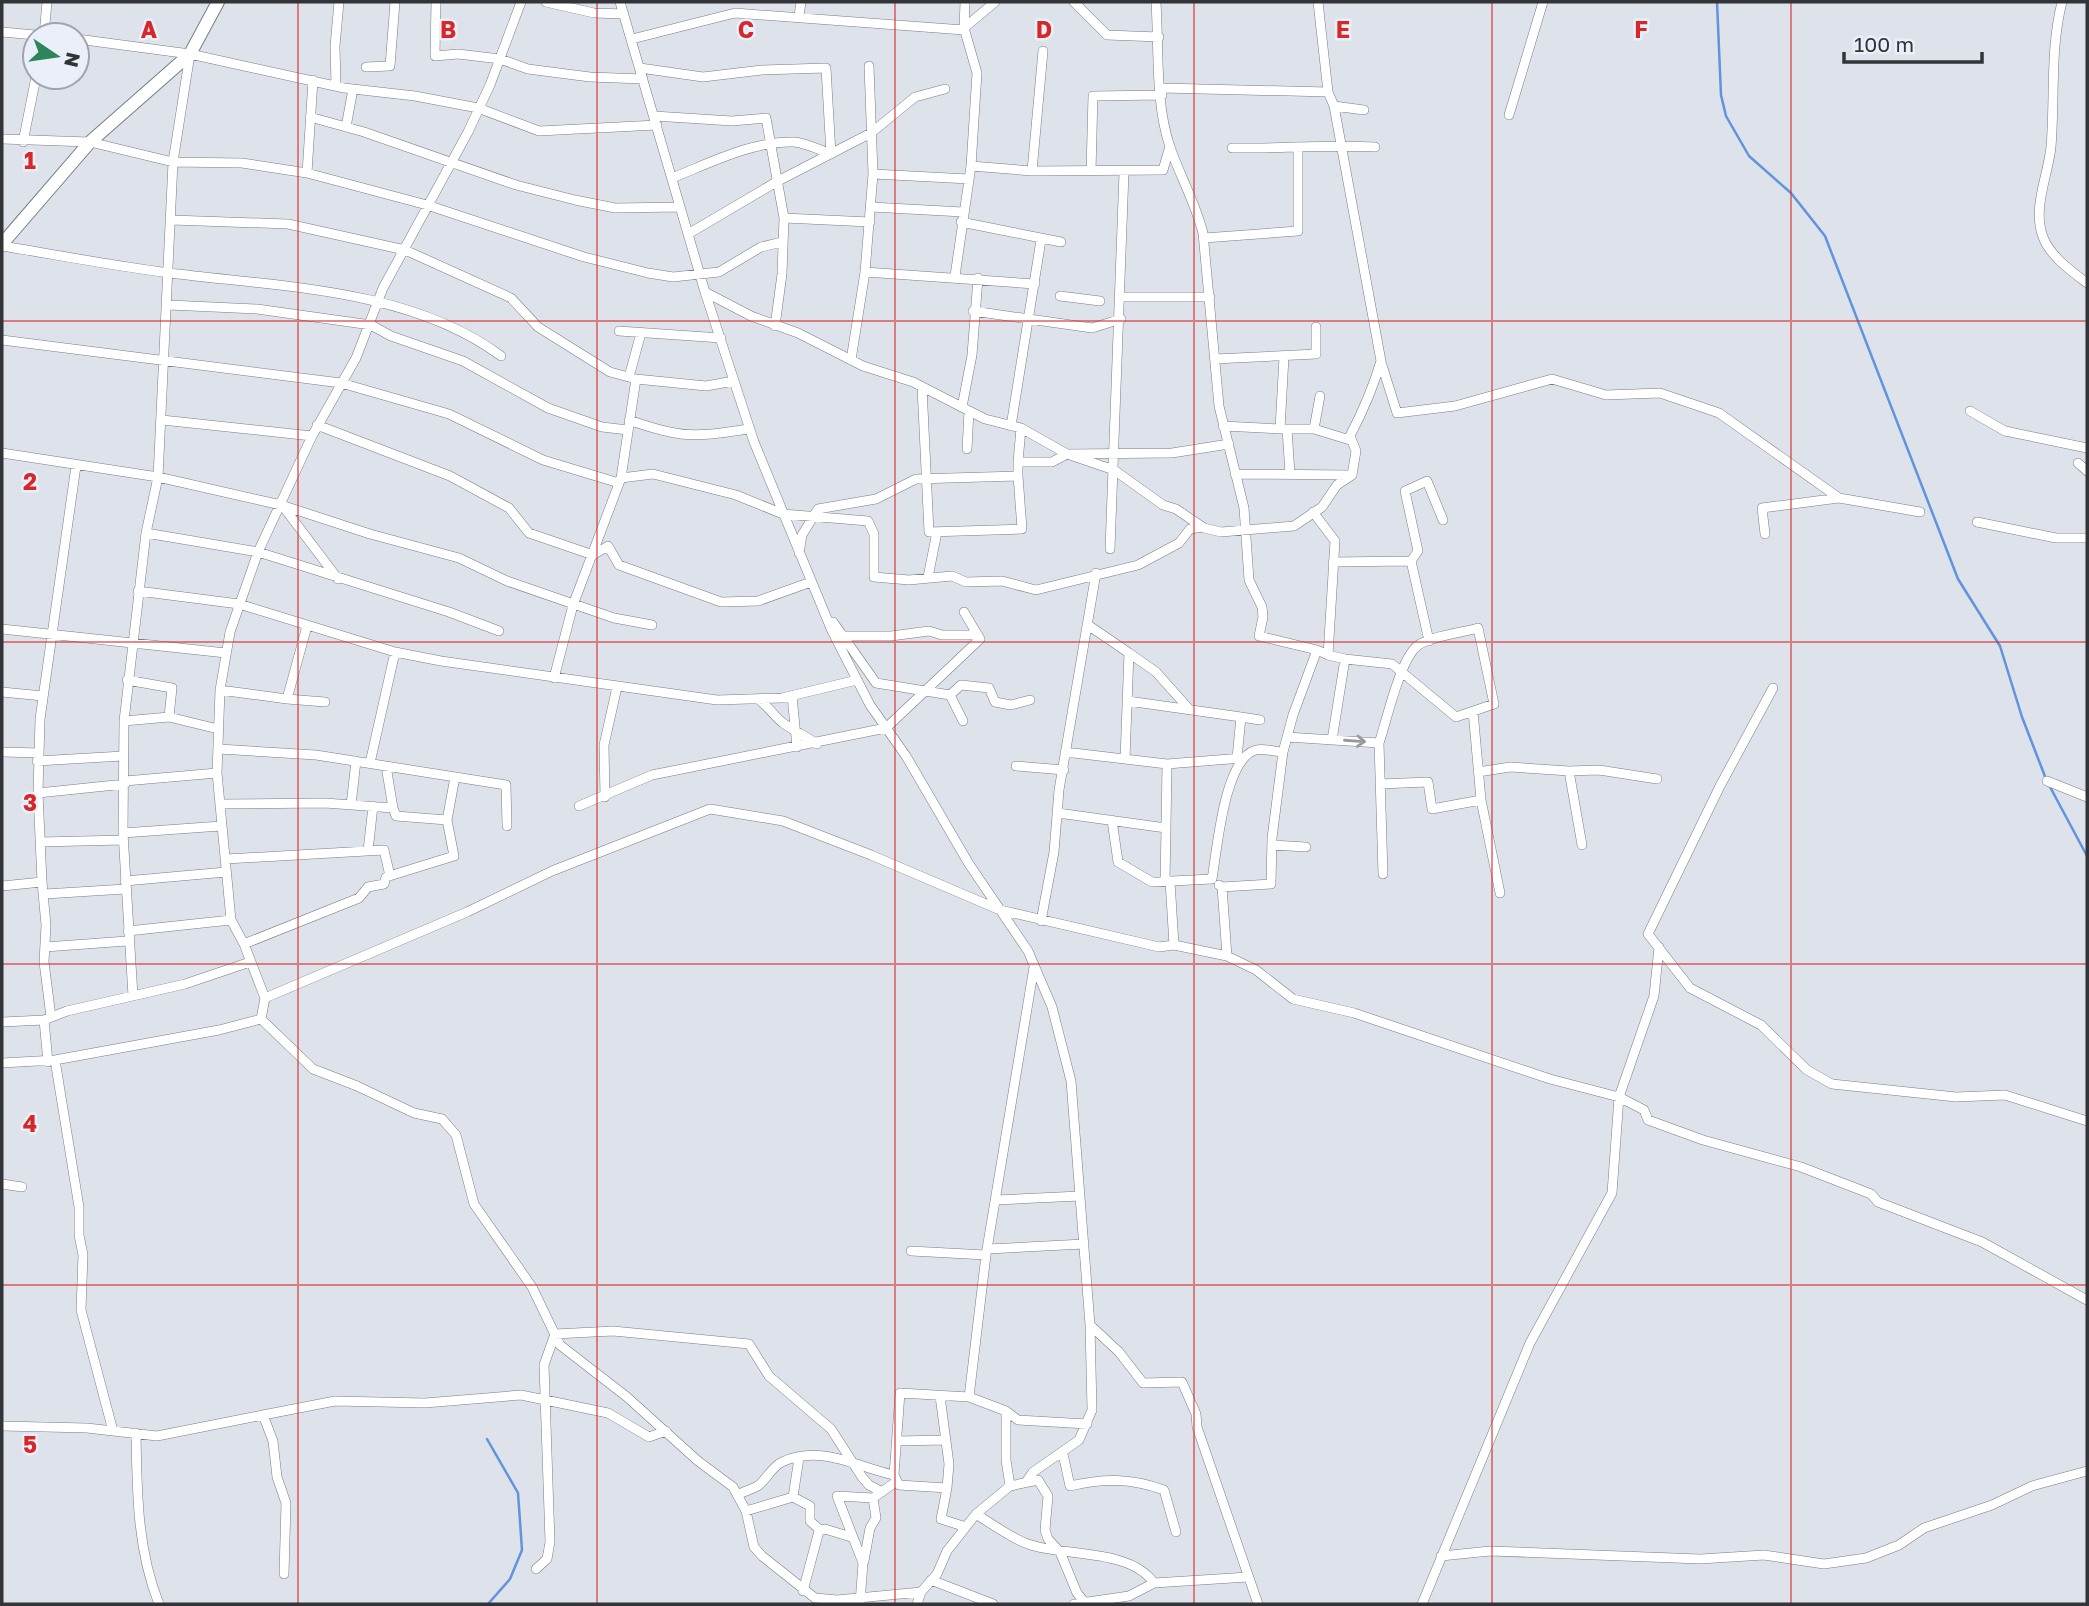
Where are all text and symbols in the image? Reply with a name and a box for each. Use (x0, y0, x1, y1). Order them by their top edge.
text: A (141, 15, 158, 43)
text: B (440, 15, 456, 43)
text: C (738, 15, 754, 43)
text: D (1036, 15, 1052, 43)
text: E (1336, 15, 1350, 43)
text: F (1634, 15, 1648, 43)
north arrow (21, 21, 91, 91)
scale bar (1844, 21, 1982, 65)
text: 100 m (1854, 31, 1914, 57)
text: N (60, 50, 86, 70)
text: 1 (24, 146, 36, 174)
text: 2 (23, 467, 37, 495)
one-way arrow (1343, 735, 1366, 748)
text: 3 (23, 788, 37, 816)
text: 4 (23, 1109, 37, 1137)
text: 5 (23, 1430, 37, 1458)

